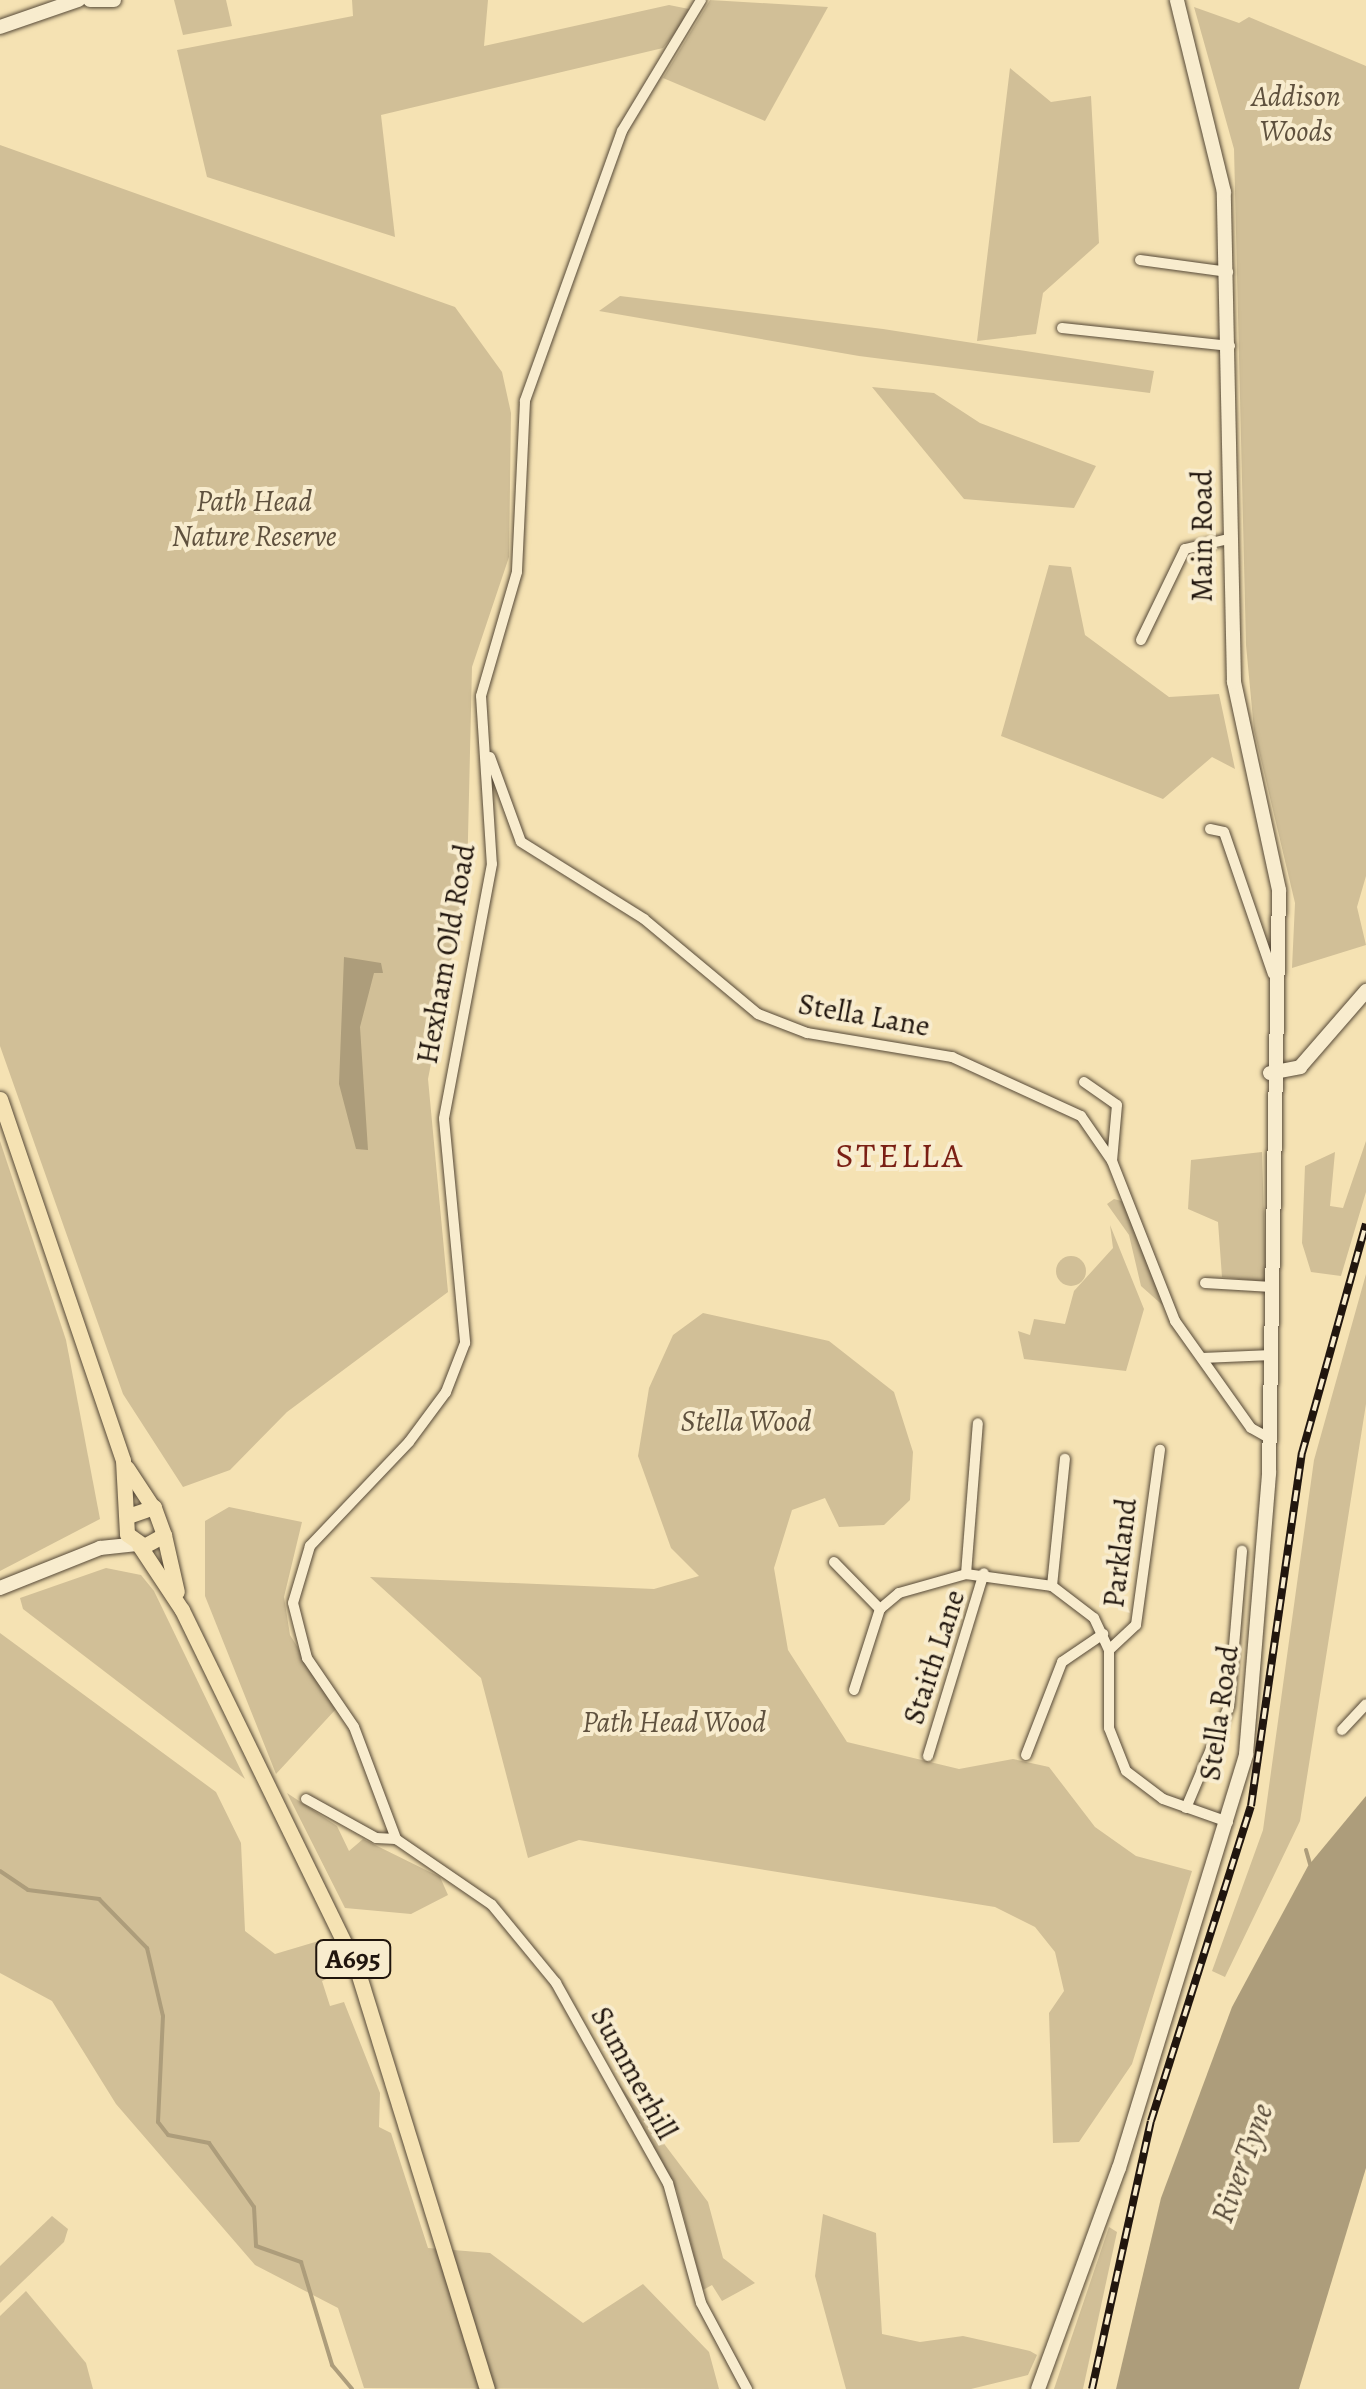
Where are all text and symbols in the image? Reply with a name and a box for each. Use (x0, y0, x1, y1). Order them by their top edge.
park label: Addison Woods (1251, 78, 1341, 148)
street label: Main Road (1184, 470, 1220, 602)
park label: Path Head Nature Reserve (171, 483, 337, 554)
street label: Hexham Old Road (409, 841, 483, 1067)
street label: Stella Lane (795, 986, 933, 1044)
district label: STELLA (835, 1134, 965, 1176)
park label: Stella Wood (681, 1403, 811, 1439)
street label: Parkland (1095, 1496, 1145, 1610)
street label: Staith Lane (895, 1585, 973, 1729)
street label: Stella Road (1192, 1643, 1246, 1783)
park label: Path Head Wood (582, 1704, 766, 1740)
road number: A695 (313, 1936, 393, 1982)
street label: Summerhill (583, 2000, 685, 2146)
water label: River Tyne (1203, 2098, 1281, 2228)

